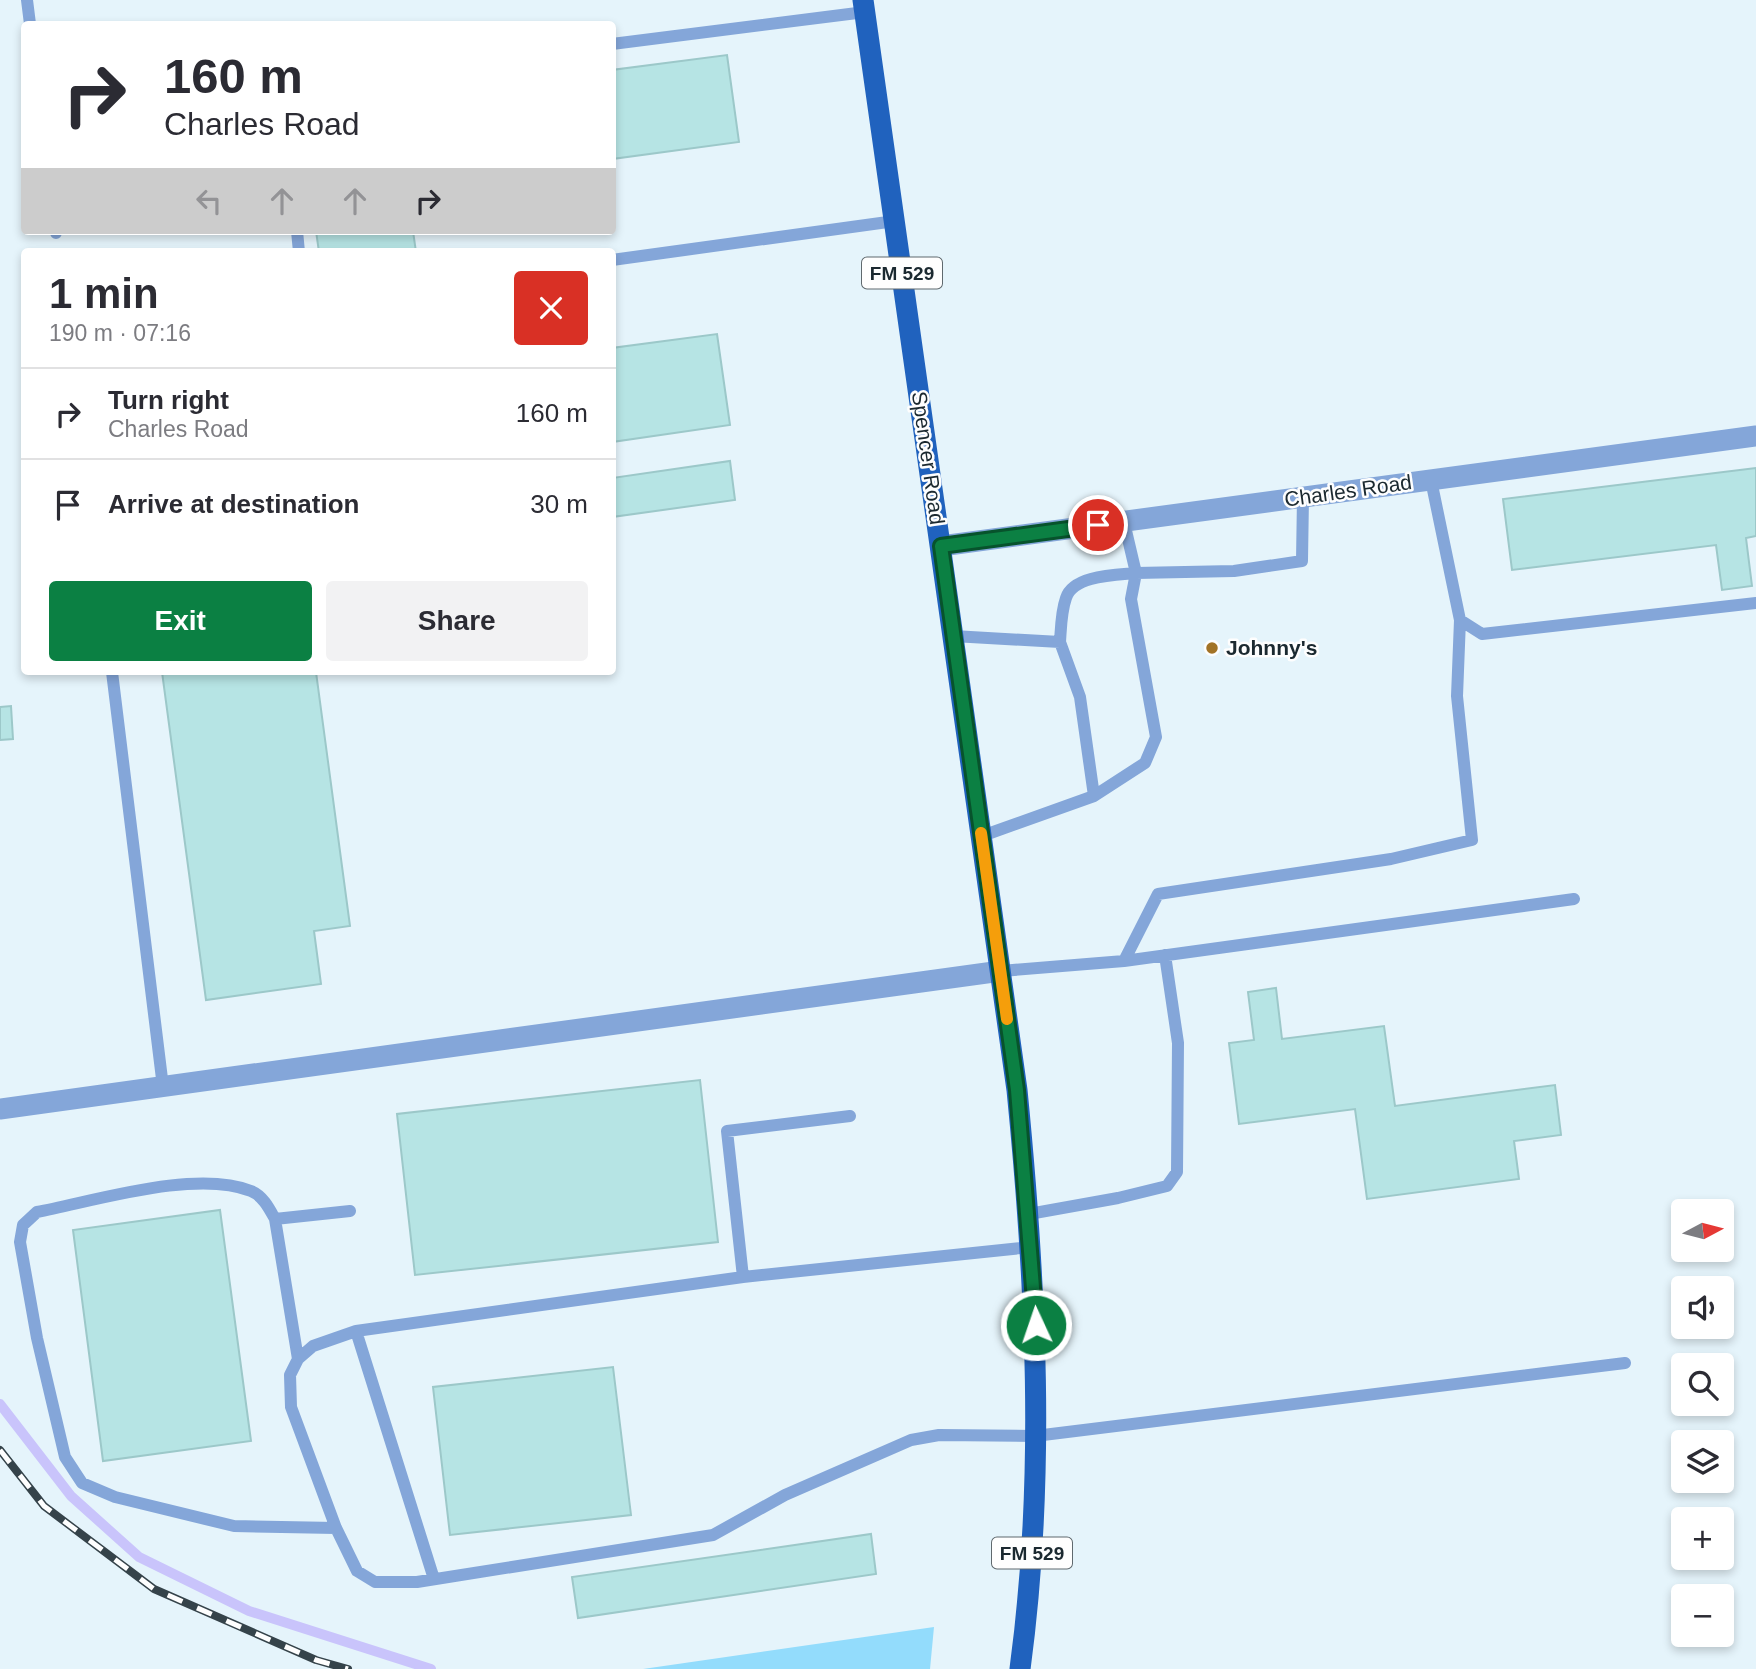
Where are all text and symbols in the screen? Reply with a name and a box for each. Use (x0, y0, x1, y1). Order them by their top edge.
icon: right (49, 49, 140, 140)
text: 160 m (164, 49, 303, 103)
text: Charles Road (164, 106, 360, 142)
icon: left (190, 182, 228, 220)
icon: ahead (263, 182, 301, 220)
icon: ahead (336, 182, 374, 220)
icon: right (409, 182, 447, 220)
road number: FM 529 (862, 258, 942, 288)
text: 1 min (49, 270, 159, 317)
button: close (514, 271, 588, 345)
text: 190 m · 07:16 (49, 320, 191, 346)
text: Turn right (108, 385, 229, 415)
street label: Spencer Road (908, 390, 949, 526)
icon: right (49, 395, 87, 433)
text: 160 m (516, 398, 588, 428)
text: Charles Road (108, 416, 249, 442)
street label: Charles Road (1283, 470, 1413, 511)
icon: arrive (49, 486, 87, 524)
text: Arrive at destination (108, 489, 359, 519)
text: 30 m (530, 489, 588, 519)
pin (1068, 495, 1128, 555)
icon: arrive (1079, 506, 1117, 544)
button: Exit (49, 581, 312, 661)
button: Share (326, 581, 588, 661)
place label: Johnny's (1226, 636, 1317, 659)
marker: Johnny's (1204, 640, 1220, 656)
north arrow (1671, 1199, 1734, 1262)
map controls (1671, 1199, 1734, 1647)
button: sound (1671, 1276, 1734, 1339)
position arrow (999, 1288, 1073, 1362)
button: search (1671, 1353, 1734, 1416)
button: layers (1671, 1430, 1734, 1493)
button: + (1671, 1507, 1734, 1570)
road number: FM 529 (992, 1538, 1072, 1568)
button: − (1671, 1584, 1734, 1647)

